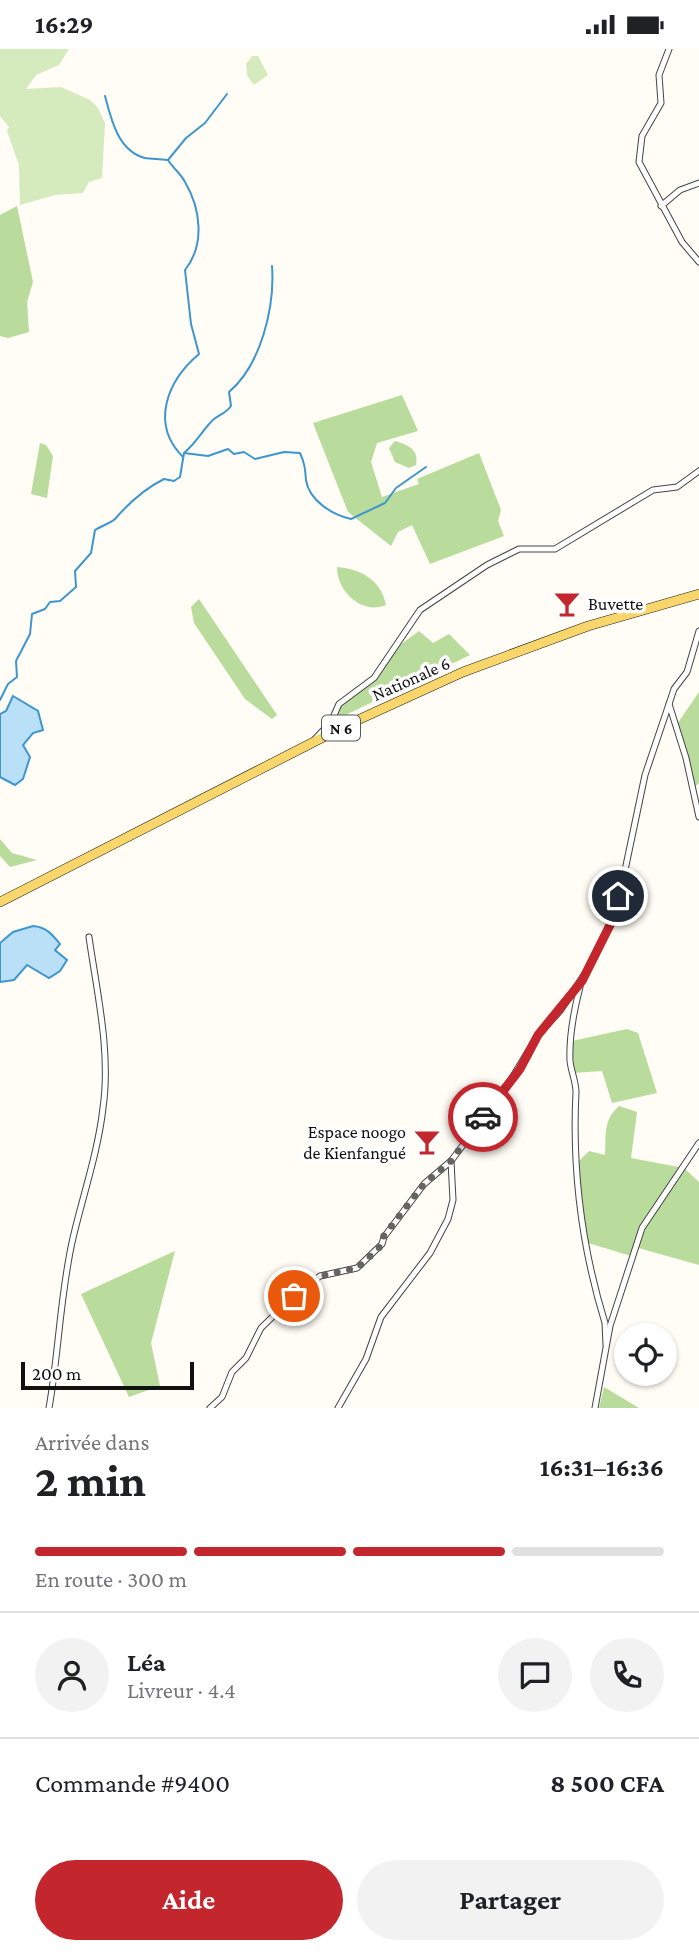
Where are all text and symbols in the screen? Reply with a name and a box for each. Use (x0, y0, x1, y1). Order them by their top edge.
text: 16:29 (35, 10, 93, 39)
bar icon: Buvette (552, 589, 582, 619)
place label: Buvette (588, 594, 643, 614)
street label: Nationale 6 (369, 653, 453, 705)
road number: N 6 (322, 715, 360, 741)
pin (588, 866, 648, 926)
icon: home (599, 877, 637, 915)
courier (448, 1082, 518, 1152)
icon: car (464, 1098, 502, 1136)
place label: Espace noogo de Kienfangué (303, 1122, 406, 1163)
bar icon: Espace noogo de Kienfangué (412, 1127, 442, 1157)
pin (264, 1266, 324, 1326)
icon: bag (275, 1277, 313, 1315)
map controls (614, 1323, 677, 1386)
button: locate (614, 1323, 677, 1386)
scale bar (21, 1359, 194, 1391)
text: 200 m (32, 1363, 81, 1384)
text: Arrivée dans (35, 1429, 150, 1455)
text: 16:31–16:36 (540, 1453, 664, 1482)
text: 2 min (35, 1455, 146, 1506)
text: En route · 300 m (35, 1566, 187, 1592)
button: person (35, 1638, 109, 1712)
button: chat (498, 1638, 572, 1712)
button: phone (590, 1638, 664, 1712)
text: Léa (127, 1648, 166, 1677)
text: Livreur · 4.4 (127, 1677, 236, 1703)
text: Commande #9400 (35, 1769, 230, 1798)
text: 8 500 CFA (550, 1769, 664, 1798)
button: Aide (35, 1860, 343, 1940)
button: Partager (357, 1860, 664, 1940)

